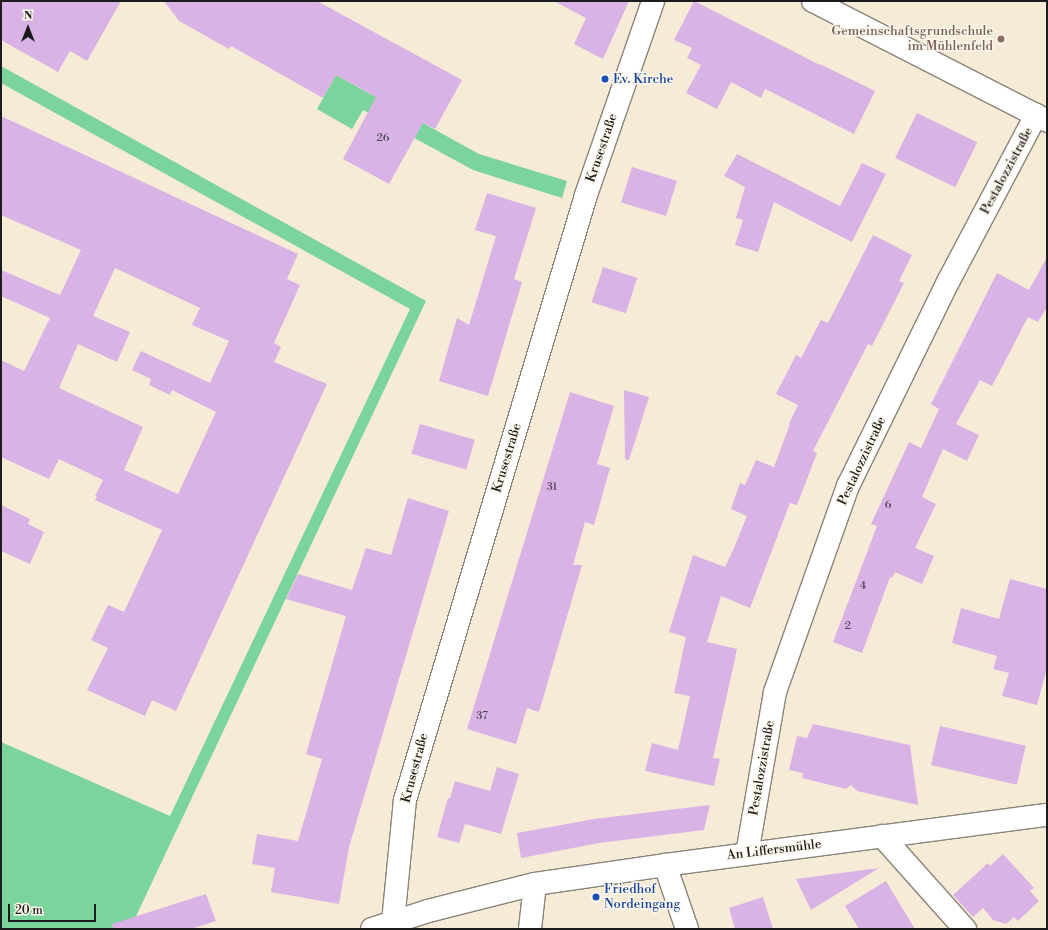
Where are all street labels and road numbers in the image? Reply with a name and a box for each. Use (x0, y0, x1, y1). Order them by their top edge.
street label: Krusestraße (583, 112, 621, 184)
street label: Pestalozzistraße (978, 125, 1036, 217)
street label: Pestalozzistraße (835, 414, 889, 508)
street label: Krusestraße (489, 422, 525, 494)
street label: Pestalozzistraße (746, 719, 778, 817)
street label: Krusestraße (398, 731, 432, 805)
street label: An Liffersmühle (726, 836, 822, 864)

